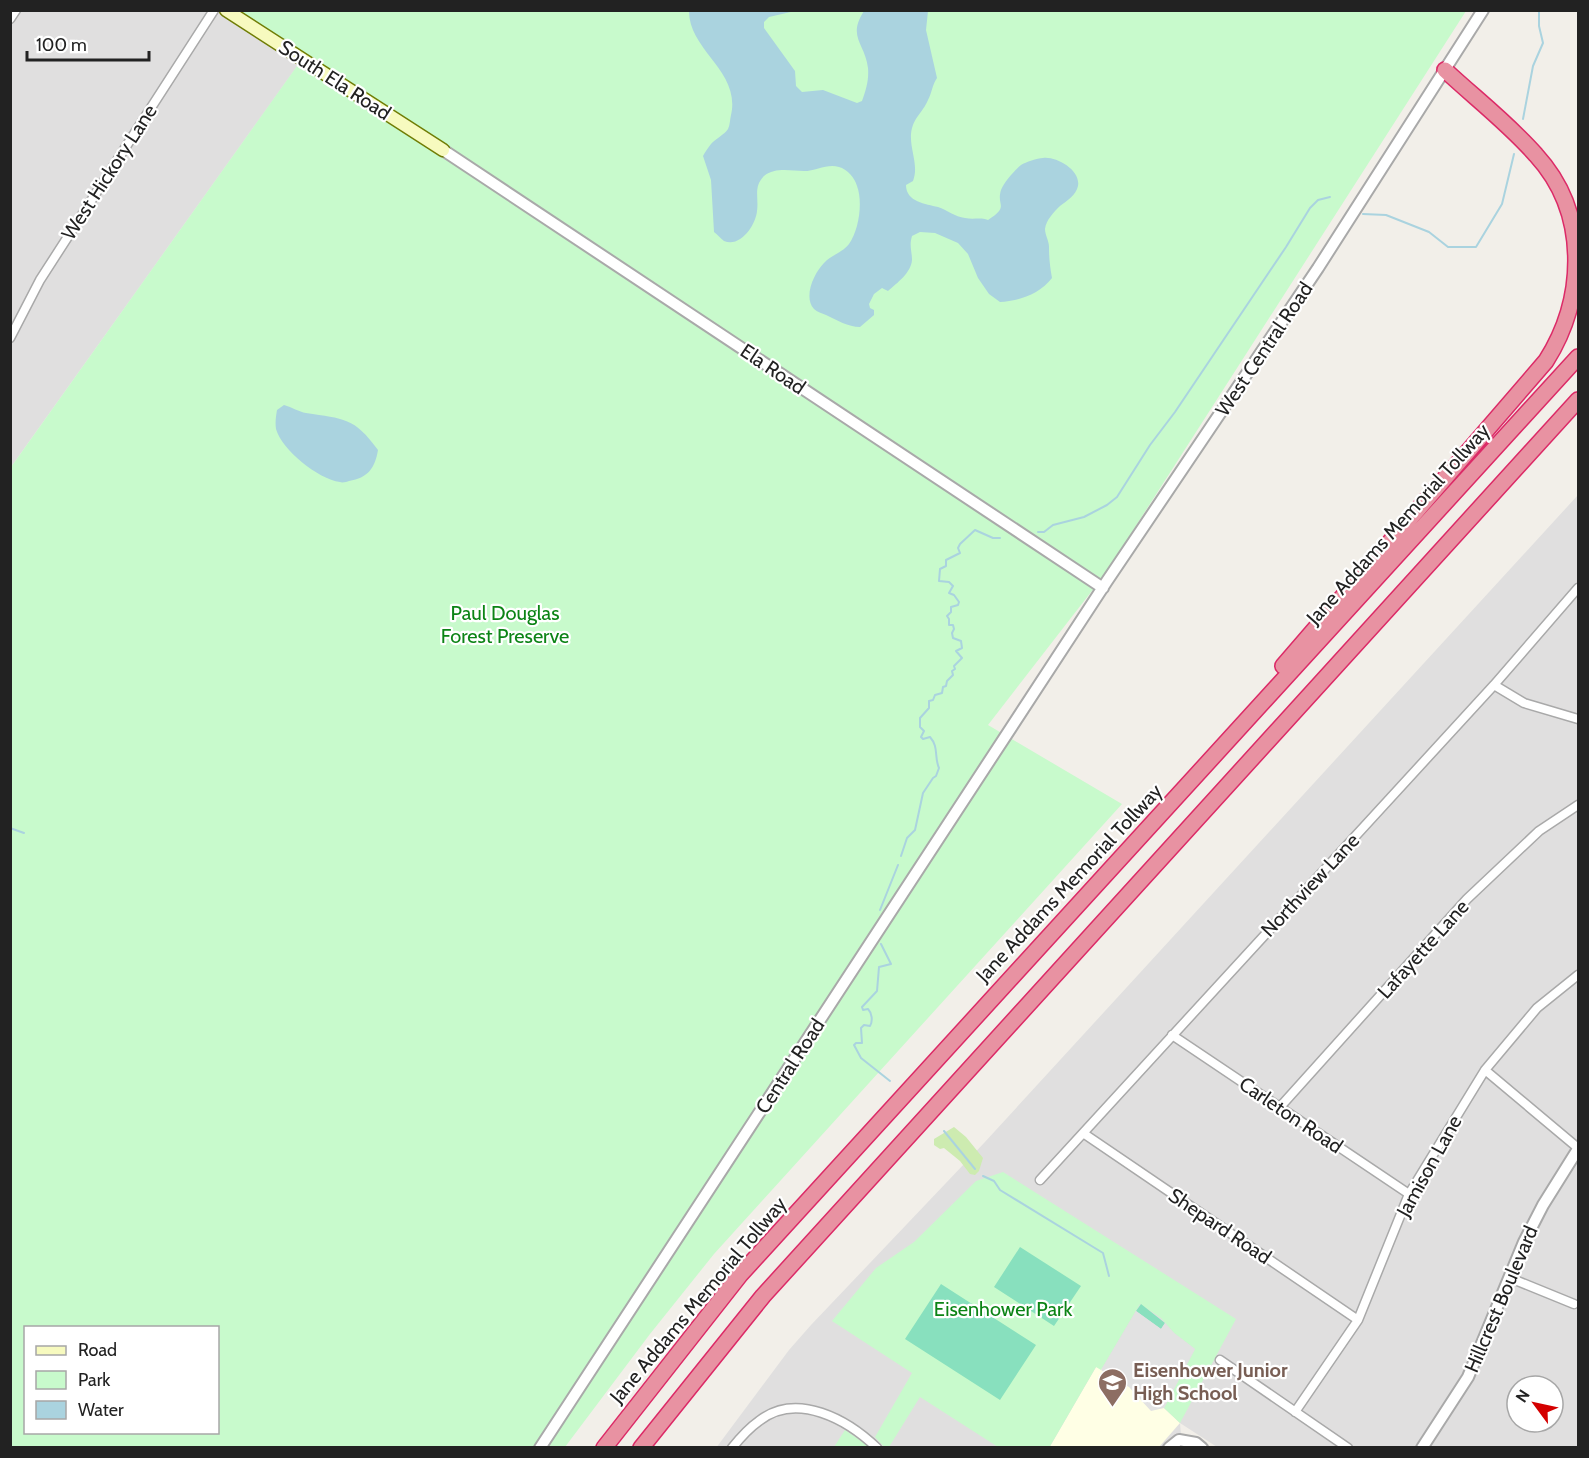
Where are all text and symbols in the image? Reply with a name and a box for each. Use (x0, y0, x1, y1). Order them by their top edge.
scale bar (27, 24, 148, 62)
text: 100 m (36, 34, 87, 56)
street label: South Ela Road (275, 35, 395, 125)
street label: West Hickory Lane (56, 100, 162, 244)
street label: West Central Road (1210, 277, 1318, 421)
street label: Ela Road (736, 339, 810, 399)
street label: Jane Addams Memorial Tollway (1301, 419, 1495, 630)
park label: Paul Douglas Forest Preserve (441, 601, 569, 648)
street label: Jane Addams Memorial Tollway (970, 779, 1167, 988)
street label: Northview Lane (1256, 828, 1364, 942)
street label: Lafayette Lane (1372, 895, 1474, 1003)
street label: Central Road (750, 1014, 830, 1118)
street label: Carleton Road (1235, 1072, 1347, 1158)
street label: Jamison Lane (1391, 1111, 1467, 1222)
street label: Shepard Road (1164, 1183, 1276, 1269)
street label: Jane Addams Memorial Tollway (604, 1192, 791, 1409)
street label: Hillcrest Boulevard (1459, 1222, 1543, 1376)
park label: Eisenhower Park (934, 1297, 1072, 1321)
legend (24, 1326, 219, 1434)
text: Road (78, 1339, 117, 1361)
place label: Eisenhower Junior High School (1133, 1358, 1288, 1405)
school or university icon: Eisenhower Junior High School (1096, 1366, 1128, 1408)
text: Park (78, 1369, 111, 1391)
north arrow (1505, 1374, 1565, 1434)
text: N (1512, 1386, 1534, 1406)
text: Water (78, 1399, 124, 1421)

